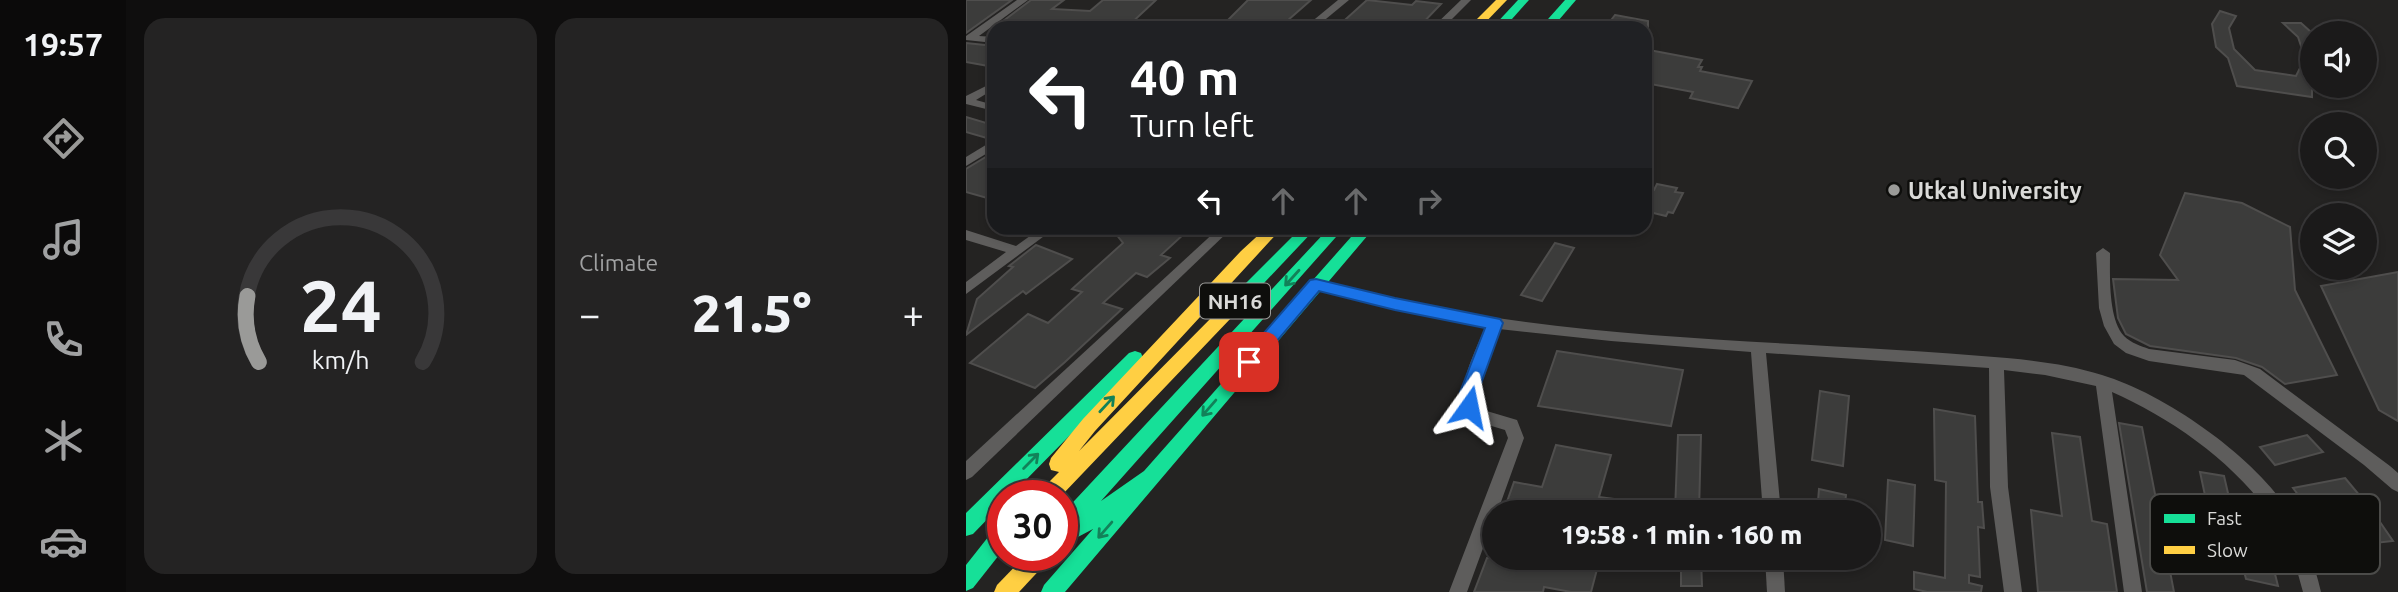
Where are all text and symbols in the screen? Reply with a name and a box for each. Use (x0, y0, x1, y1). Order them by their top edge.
map controls (2300, 21, 2377, 280)
button: sound (2300, 21, 2377, 98)
text: 19:57 (23, 26, 103, 62)
icon: left (1015, 49, 1106, 140)
text: 40 m (1130, 49, 1239, 104)
text: Turn left (1130, 107, 1254, 143)
button: search (2300, 112, 2377, 189)
icon: directions (39, 114, 88, 163)
place label: Utkal University (1908, 178, 2082, 203)
icon: left (1191, 182, 1229, 220)
icon: ahead (1264, 182, 1302, 220)
icon: ahead (1337, 182, 1375, 220)
icon: right (1410, 182, 1448, 220)
marker: Utkal University (1886, 182, 1902, 198)
button: layers (2300, 203, 2377, 280)
icon: music (39, 215, 88, 264)
text: Climate (579, 250, 658, 275)
text: 24 (299, 264, 382, 346)
one-way arrow (1283, 269, 1300, 286)
text: 21.5° (692, 284, 811, 342)
road number: NH16 (1200, 284, 1270, 318)
text: − (579, 293, 600, 335)
text: + (903, 293, 924, 335)
icon: phone (39, 315, 88, 364)
pin (1219, 332, 1279, 392)
icon: arrive (1230, 343, 1268, 381)
text: km/h (312, 346, 369, 374)
position arrow (1432, 370, 1506, 444)
one-way arrow (1099, 396, 1116, 413)
one-way arrow (1201, 399, 1217, 417)
icon: climate (39, 416, 88, 465)
one-way arrow (1023, 453, 1040, 470)
speed limit sign: 30 (987, 480, 1078, 571)
legend (2150, 494, 2380, 574)
text: Fast (2207, 507, 2242, 529)
icon: car (39, 517, 88, 566)
one-way arrow (1097, 520, 1113, 538)
text: 19:58 · 1 min · 160 m (1561, 520, 1802, 549)
text: Slow (2207, 539, 2248, 561)

